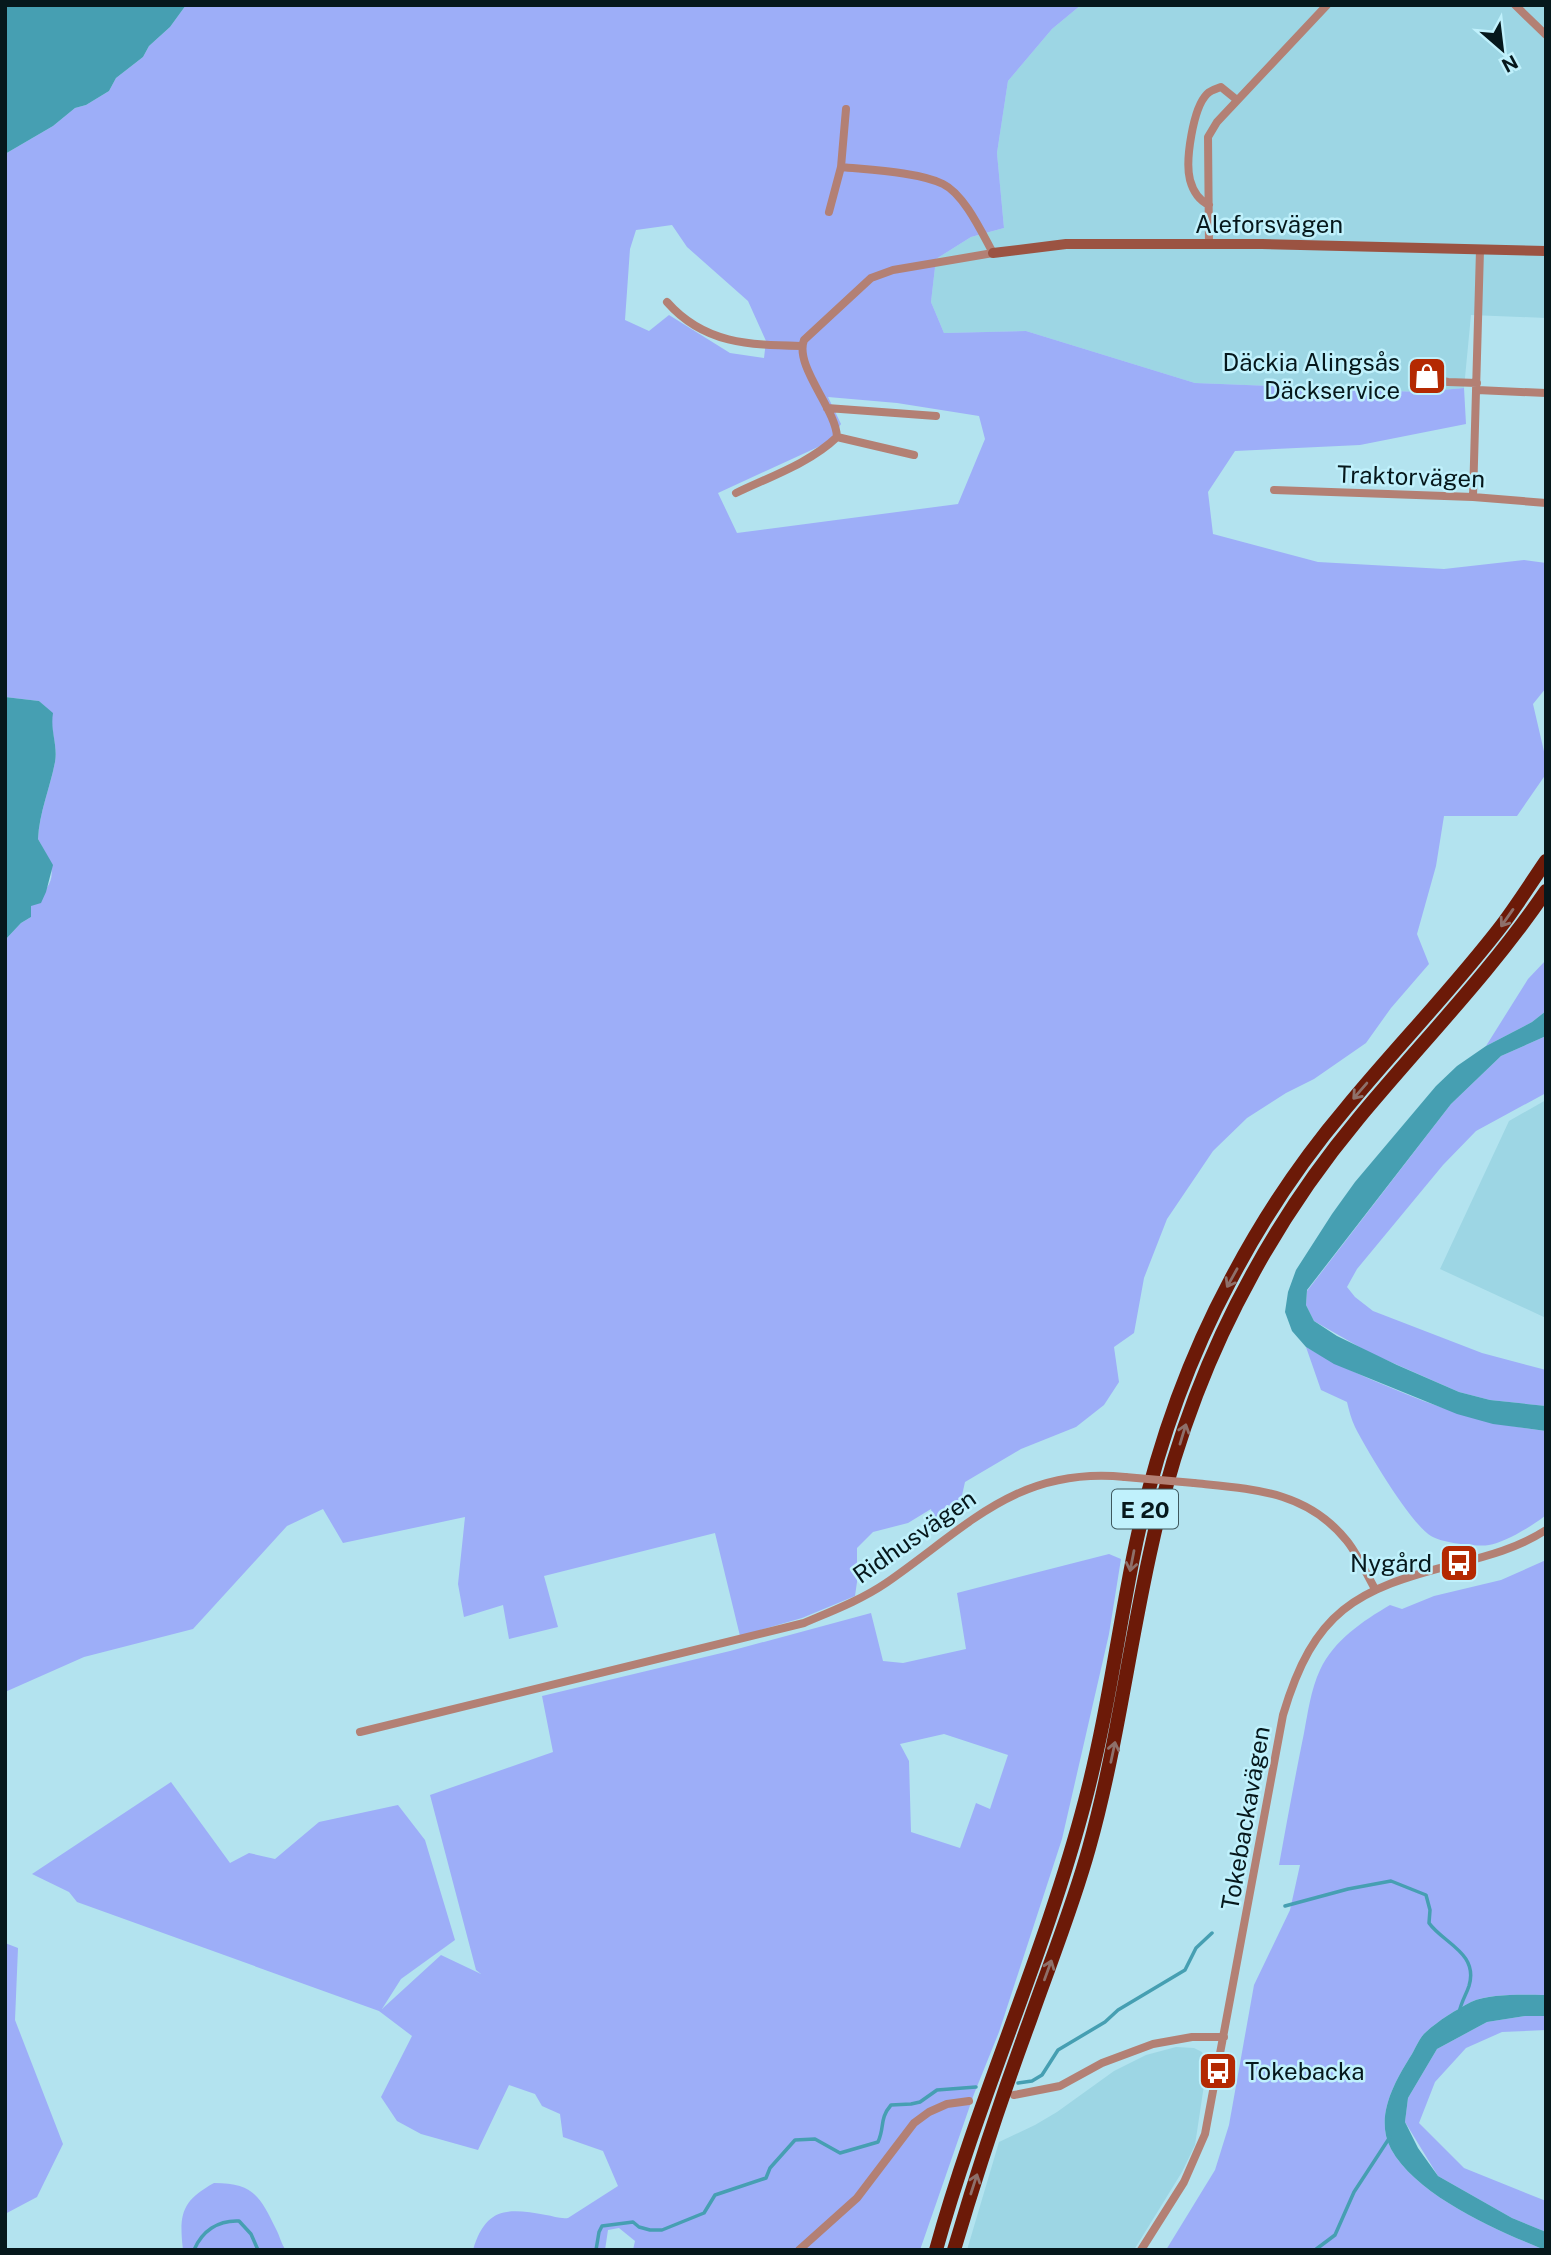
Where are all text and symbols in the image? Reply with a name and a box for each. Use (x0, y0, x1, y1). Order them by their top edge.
north arrow (1467, 14, 1537, 84)
text: N (1498, 51, 1522, 77)
street label: Aleforsvägen (1195, 210, 1343, 238)
place label: Däckia Alingsås Däckservice (1223, 348, 1400, 404)
shop icon: Däckia Alingsås Däckservice (1406, 355, 1448, 397)
street label: Traktorvägen (1336, 459, 1486, 493)
one-way arrow (1500, 908, 1514, 927)
one-way arrow (1352, 1082, 1368, 1100)
one-way arrow (1225, 1268, 1239, 1288)
one-way arrow (1178, 1424, 1191, 1446)
street label: Ridhusvägen (847, 1483, 981, 1589)
road number: E 20 (1112, 1490, 1178, 1528)
bus stop icon: Nygård (1438, 1542, 1480, 1584)
one-way arrow (1125, 1549, 1139, 1572)
place label: Nygård (1350, 1549, 1432, 1577)
street label: Tokebackavägen (1215, 1724, 1275, 1912)
one-way arrow (1106, 1741, 1120, 1764)
one-way arrow (1043, 1959, 1056, 1981)
bus stop icon: Tokebacka (1197, 2050, 1239, 2092)
place label: Tokebacka (1245, 2057, 1364, 2085)
one-way arrow (968, 2174, 981, 2196)

